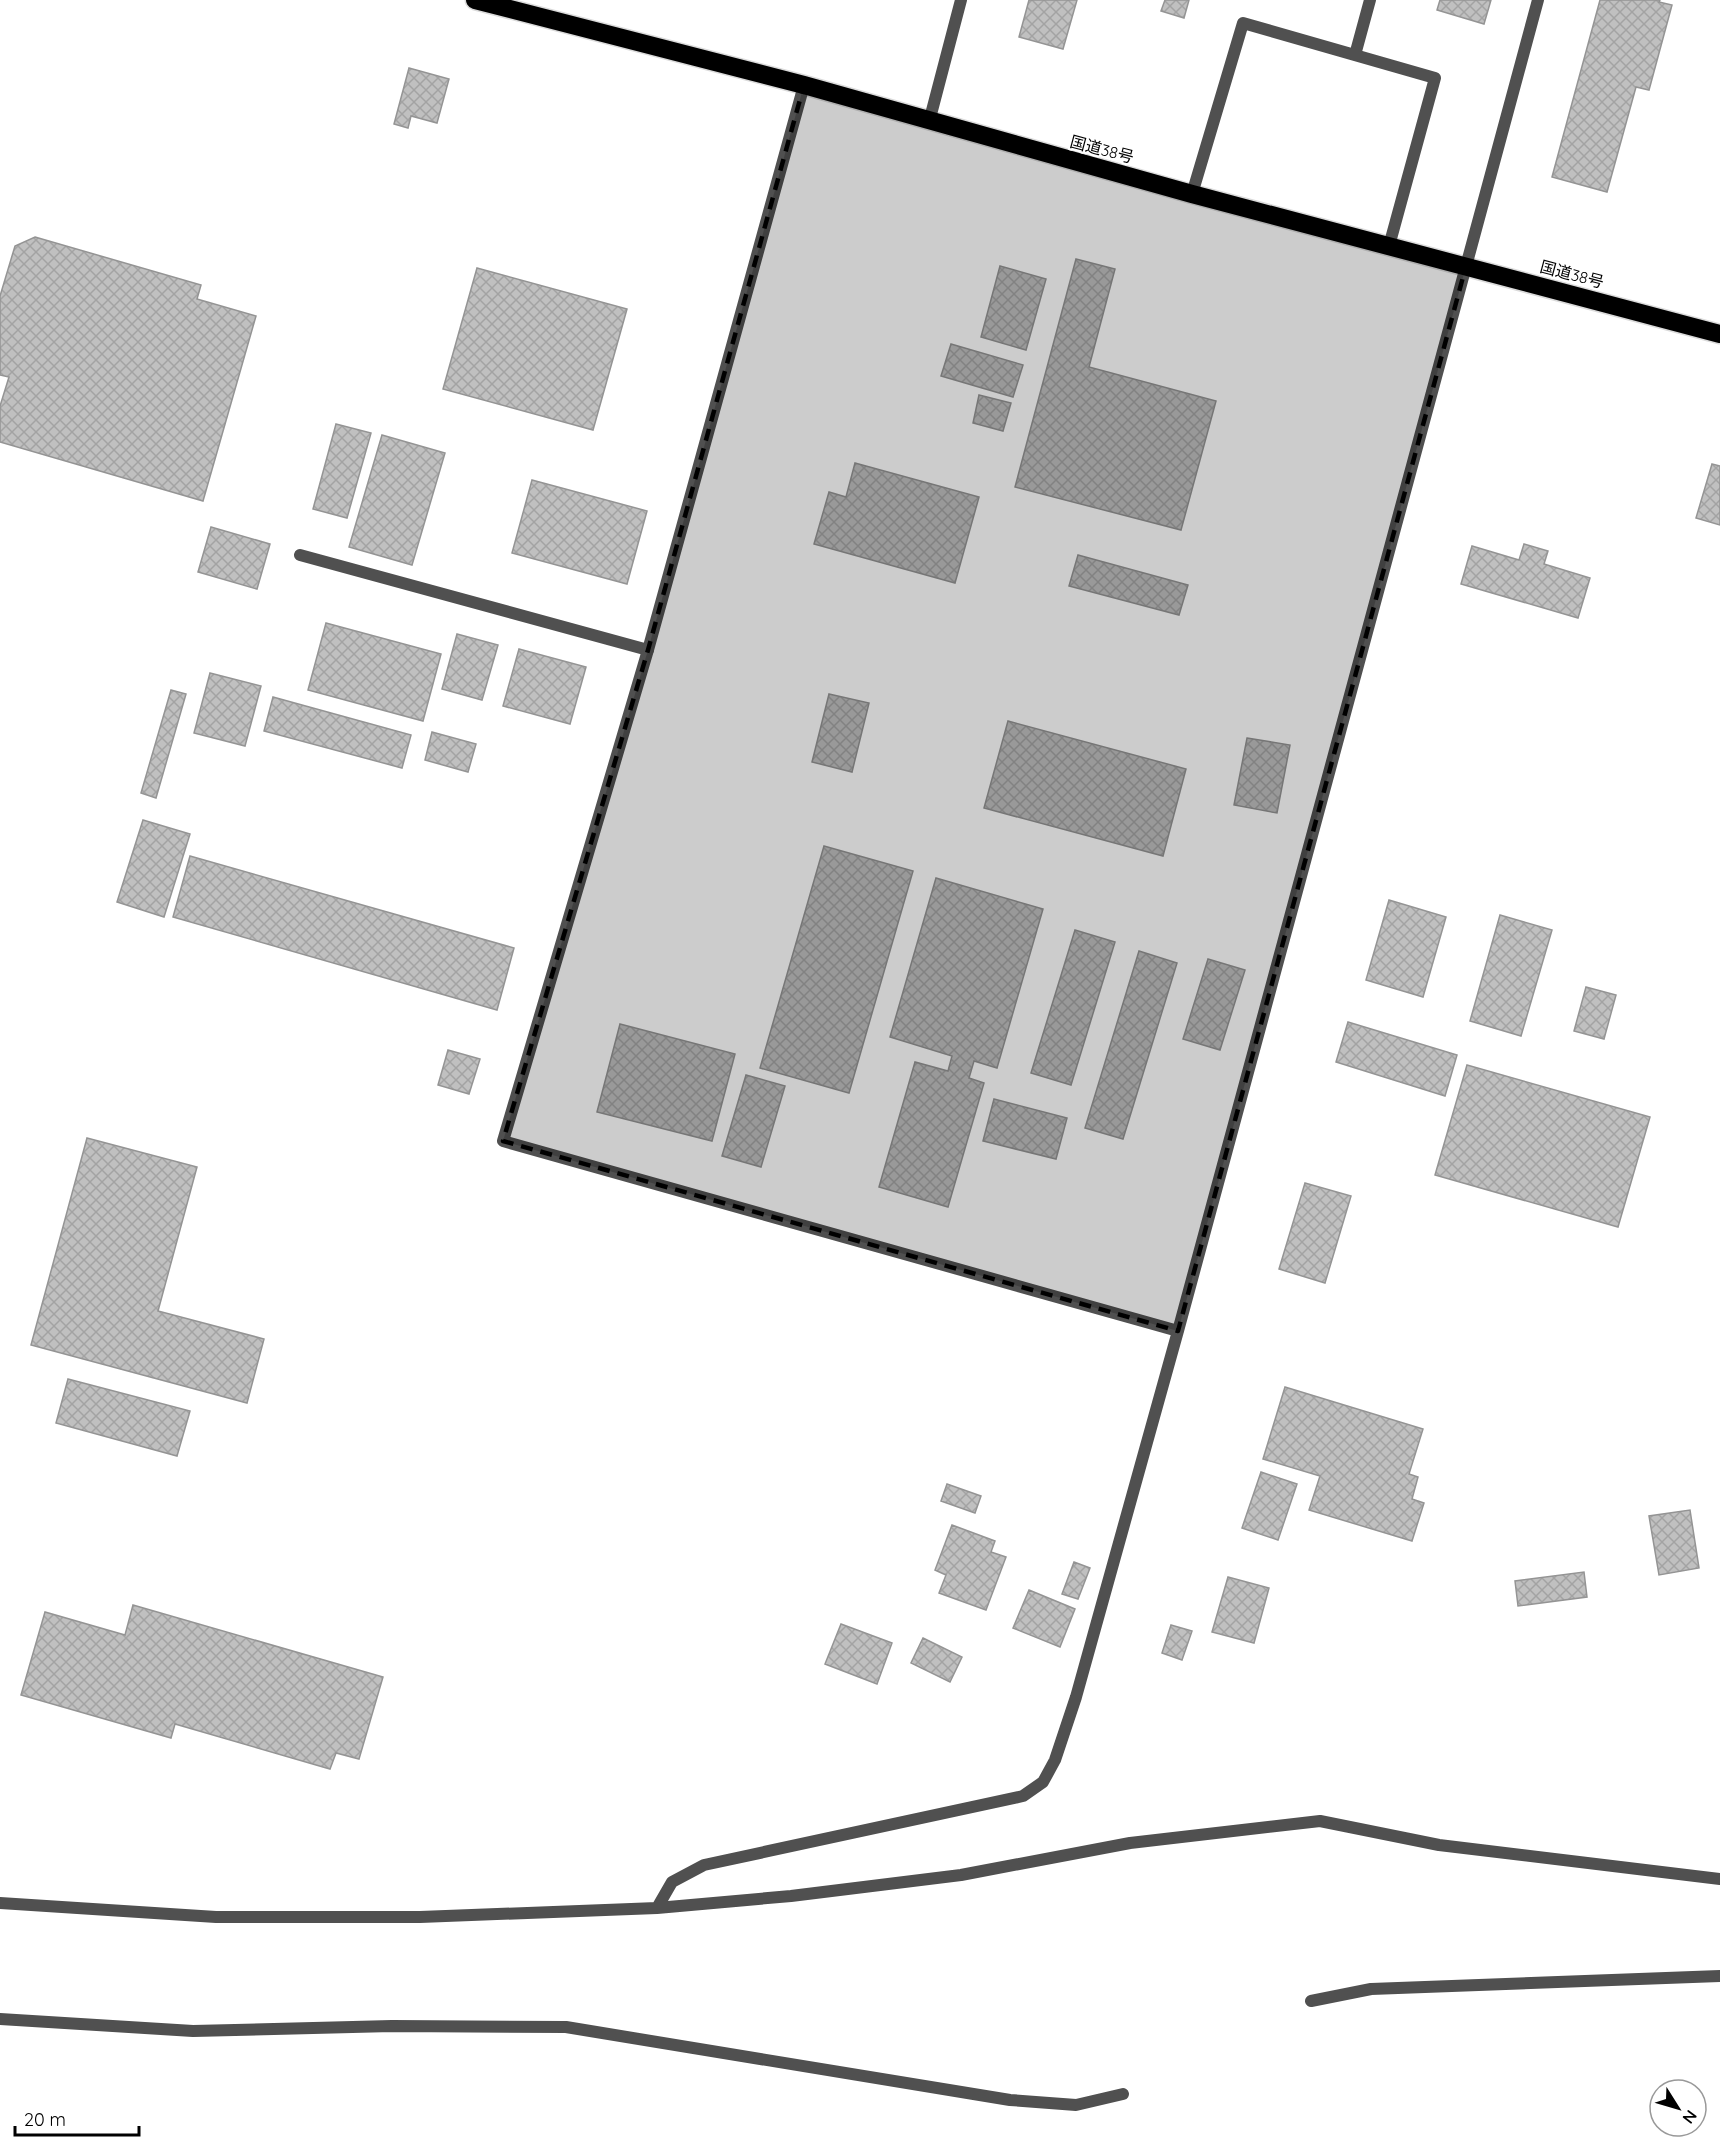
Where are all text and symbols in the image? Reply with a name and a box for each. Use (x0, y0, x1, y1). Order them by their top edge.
street label: 国道38号 (1068, 131, 1136, 167)
street label: 国道38号 (1538, 256, 1606, 292)
north arrow (1648, 2078, 1708, 2138)
scale bar (15, 2099, 140, 2137)
text: N (1678, 2106, 1702, 2128)
text: 20 m (24, 2108, 66, 2131)

